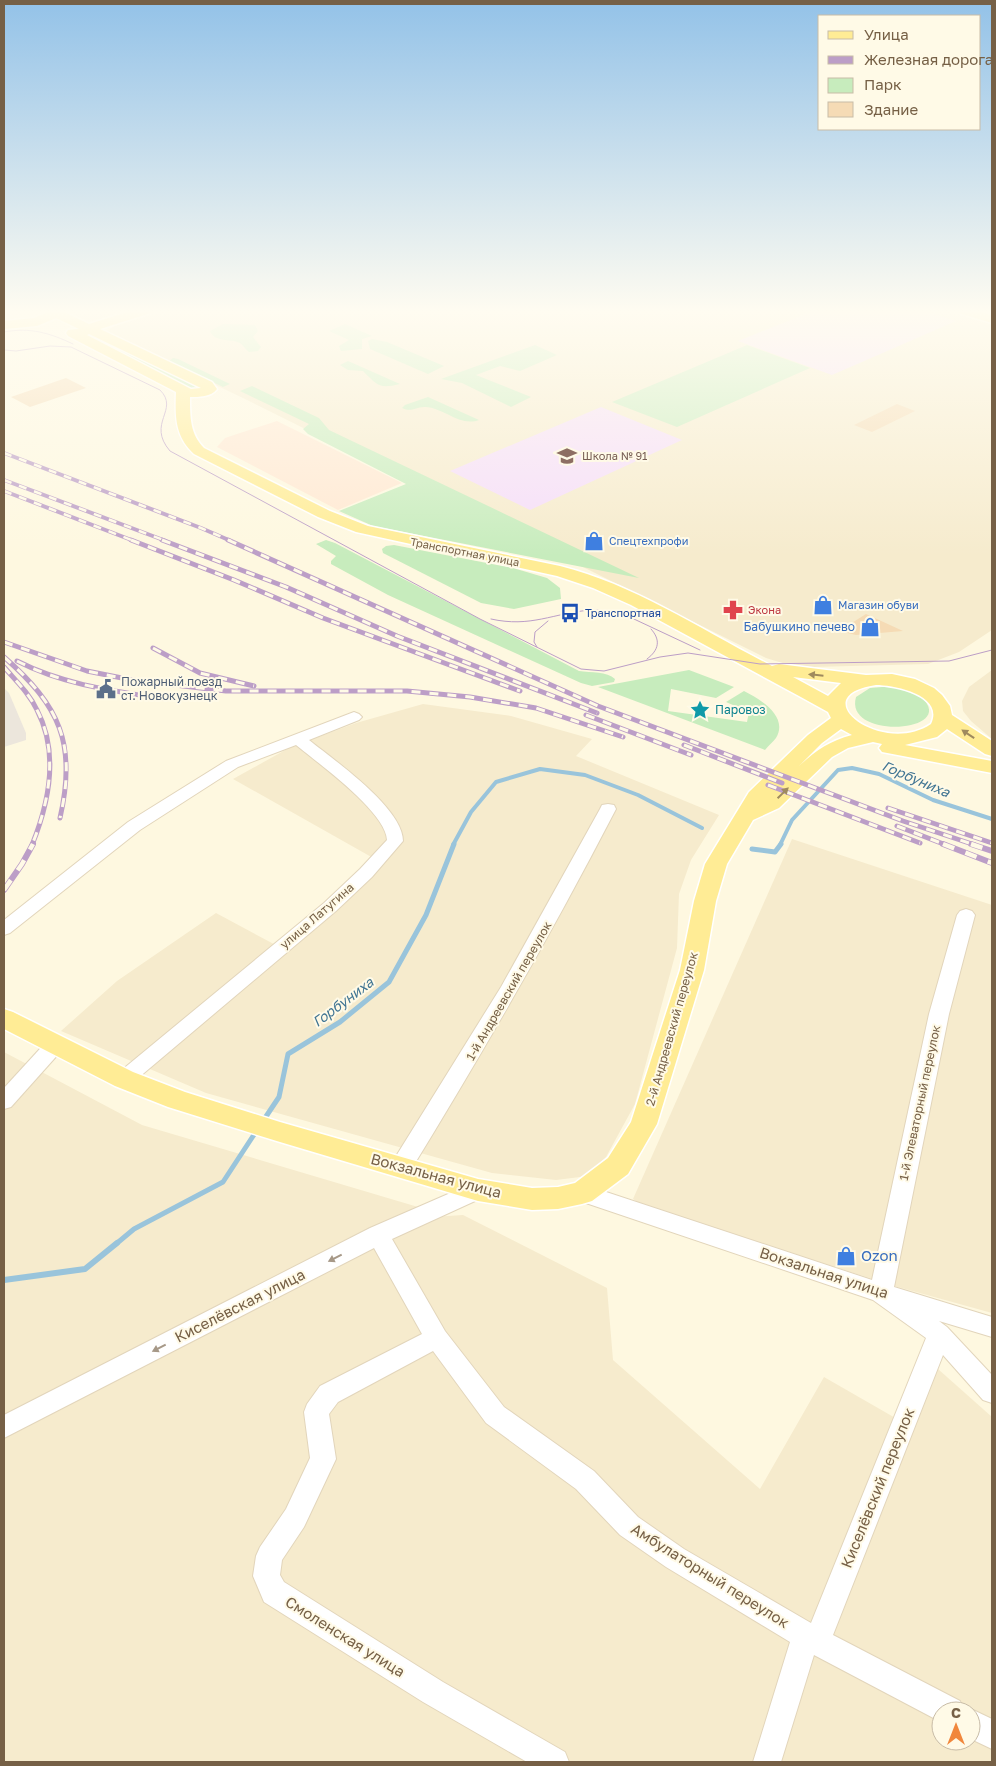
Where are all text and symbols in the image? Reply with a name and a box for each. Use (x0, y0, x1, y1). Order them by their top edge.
legend (818, 15, 981, 130)
text: Улица (864, 25, 909, 43)
text: Железная дорога (864, 50, 993, 68)
text: Парк (864, 75, 902, 93)
text: Здание (864, 100, 918, 118)
school or university icon: Школа № 91 (556, 445, 578, 467)
place label: Школа № 91 (582, 449, 647, 462)
shop icon: Спецтехпрофи (583, 530, 605, 552)
place label: Спецтехпрофи (609, 534, 688, 547)
street label: Транспортная улица (409, 535, 521, 568)
shop icon: Магазин обуви (812, 594, 834, 616)
place label: Магазин обуви (838, 598, 919, 611)
pharmacy icon: Экона (722, 599, 744, 621)
bus stop icon: Транспортная (559, 602, 581, 624)
place label: Экона (748, 603, 781, 616)
place label: Транспортная (585, 606, 661, 619)
shop icon: Бабушкино печево (859, 616, 881, 638)
place label: Бабушкино печево (743, 619, 855, 634)
one-way arrow (808, 671, 824, 679)
place label: Пожарный поезд ст. Новокузнецк (121, 674, 222, 703)
public building icon: Пожарный поезд ст. Новокузнецк (95, 678, 117, 700)
place icon: Паровоз (689, 699, 711, 721)
place label: Паровоз (715, 702, 766, 717)
one-way arrow (961, 730, 974, 739)
water label: Горбуниха (880, 757, 954, 801)
one-way arrow (777, 787, 789, 799)
street label: улица Латугина (277, 879, 357, 952)
street label: 1-й Андреевский переулок (462, 918, 555, 1063)
street label: 2-й Андреевский переулок (642, 950, 701, 1108)
water label: Горбуниха (309, 973, 377, 1030)
street label: 1-й Элеваторный переулок (896, 1024, 943, 1182)
street label: Вокзальная улица (369, 1149, 504, 1201)
street label: Вокзальная улица (758, 1243, 891, 1301)
shop icon: Ozon (835, 1245, 857, 1267)
place label: Ozon (861, 1246, 898, 1264)
one-way arrow (327, 1254, 342, 1262)
street label: Киселёвская улица (171, 1264, 308, 1346)
one-way arrow (152, 1344, 166, 1352)
street label: Киселёвский переулок (837, 1405, 918, 1570)
street label: Амбулаторный переулок (628, 1519, 793, 1631)
street label: Смоленская улица (282, 1592, 409, 1680)
north arrow (931, 1701, 981, 1751)
text: С (951, 1704, 961, 1721)

